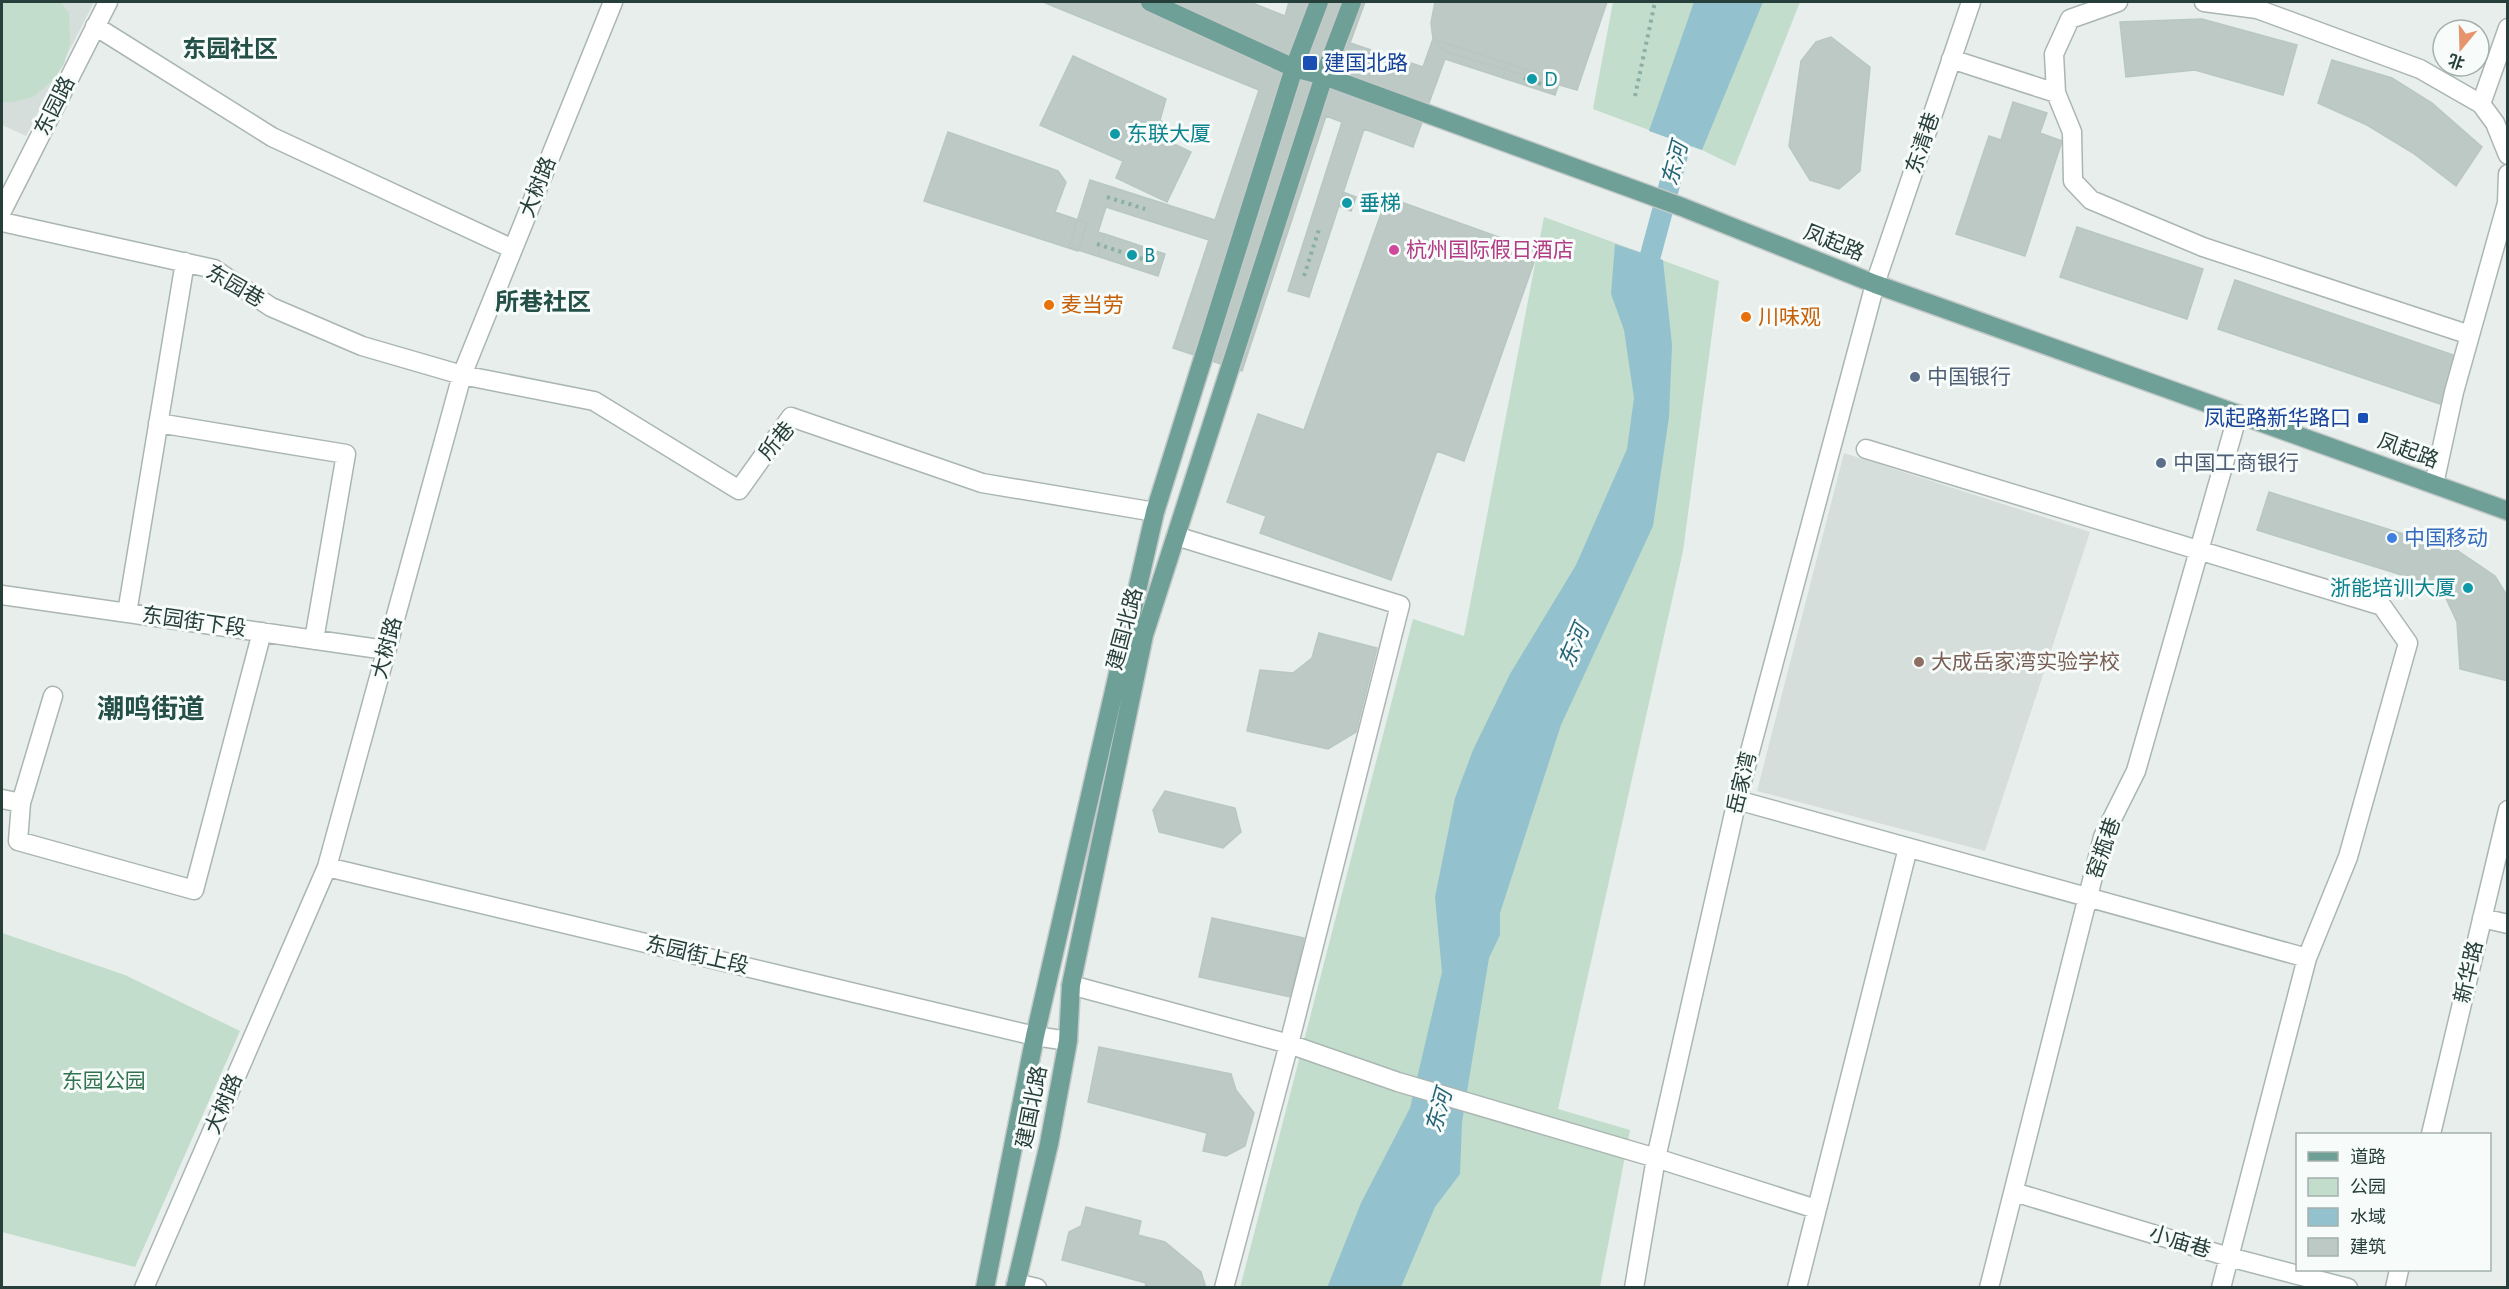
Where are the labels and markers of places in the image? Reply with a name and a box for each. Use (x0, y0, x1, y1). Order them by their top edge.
place label: 建国北路 (1324, 52, 1408, 74)
marker: 建国北路 (1301, 54, 1319, 72)
place label: D (1544, 69, 1558, 90)
marker: D (1525, 72, 1539, 86)
place label: 东联大厦 (1127, 123, 1211, 145)
marker: 东联大厦 (1108, 127, 1122, 141)
place label: 垂梯 (1359, 192, 1401, 214)
marker: 垂梯 (1340, 196, 1354, 210)
place label: 杭州国际假日酒店 (1406, 239, 1574, 261)
marker: 杭州国际假日酒店 (1387, 243, 1401, 257)
place label: B (1144, 245, 1155, 266)
marker: B (1125, 248, 1139, 262)
place label: 麦当劳 (1061, 294, 1124, 316)
marker: 麦当劳 (1042, 298, 1056, 312)
place label: 川味观 (1758, 306, 1821, 328)
marker: 川味观 (1739, 310, 1753, 324)
place label: 中国银行 (1927, 366, 2011, 388)
marker: 中国银行 (1908, 370, 1922, 384)
place label: 凤起路新华路口 (2204, 407, 2351, 429)
marker: 凤起路新华路口 (2356, 411, 2370, 425)
place label: 中国工商银行 (2173, 452, 2299, 474)
marker: 中国工商银行 (2154, 456, 2168, 470)
place label: 中国移动 (2404, 527, 2488, 549)
marker: 中国移动 (2385, 531, 2399, 545)
place label: 浙能培训大厦 (2330, 577, 2456, 599)
marker: 浙能培训大厦 (2461, 581, 2475, 595)
place label: 大成岳家湾实验学校 (1931, 651, 2120, 673)
marker: 大成岳家湾实验学校 (1912, 655, 1926, 669)

